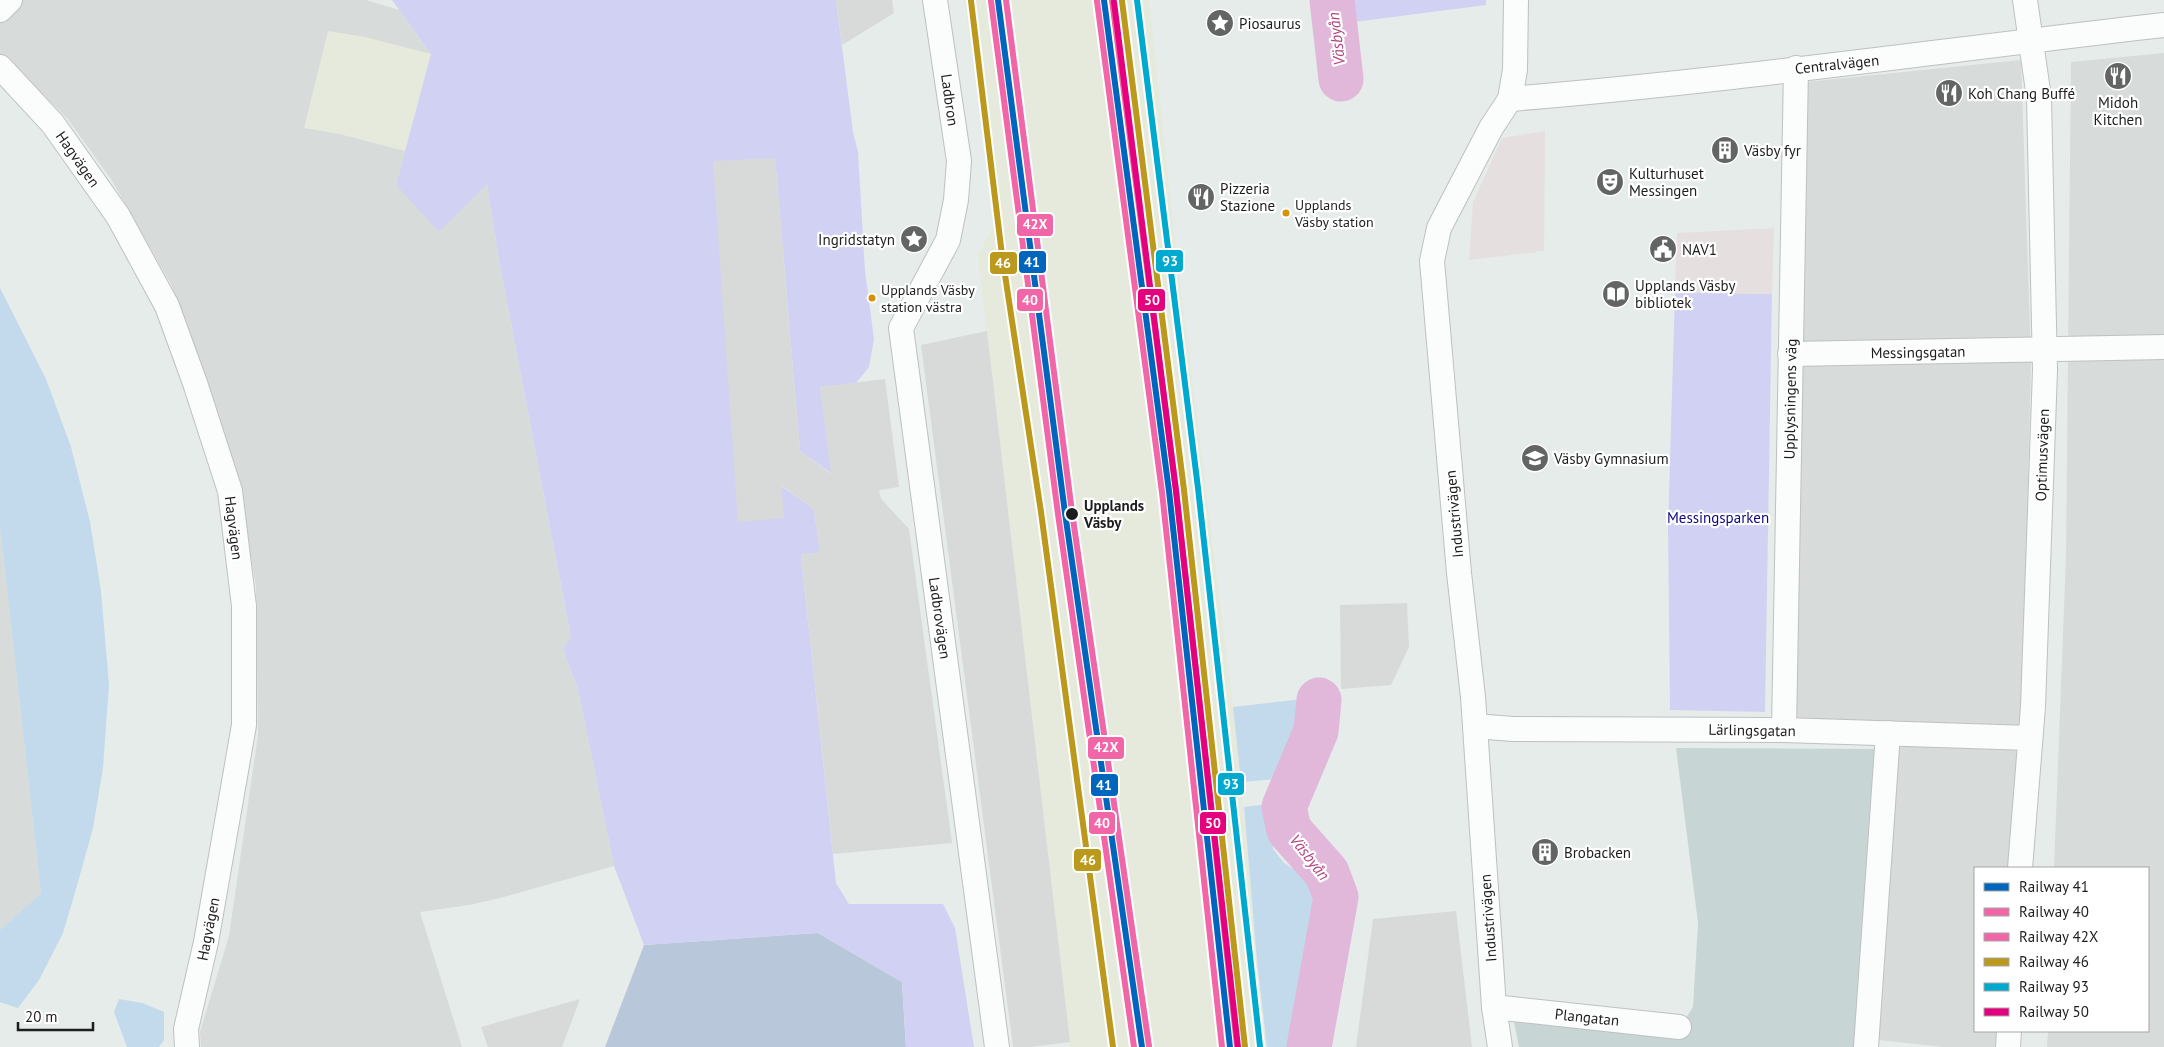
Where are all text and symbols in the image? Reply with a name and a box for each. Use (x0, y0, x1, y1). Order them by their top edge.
place icon: Piosaurus (1205, 8, 1235, 38)
water label: Väsbyån (1323, 11, 1349, 67)
place label: Piosaurus (1239, 14, 1301, 33)
street label: Centralvägen (1794, 50, 1880, 78)
restaurant icon: Midoh Kitchen (2103, 61, 2133, 91)
street label: Ladbron (937, 73, 963, 127)
restaurant icon: Koh Chang Buffé (1934, 78, 1964, 108)
place label: Koh Chang Buffé (1968, 84, 2075, 103)
place label: Midoh Kitchen (2094, 93, 2142, 129)
street label: Hagvägen (52, 127, 104, 191)
building icon: Väsby fyr (1710, 135, 1740, 165)
place label: Väsby fyr (1743, 141, 1801, 160)
place label: Kulturhuset Messingen (1629, 164, 1704, 200)
theatre icon: Kulturhuset Messingen (1595, 167, 1625, 197)
place label: Pizzeria Stazione (1220, 179, 1275, 215)
restaurant icon: Pizzeria Stazione (1186, 182, 1216, 212)
place label: Upplands Väsby station (1294, 196, 1374, 231)
marker: Upplands Väsby station (1281, 208, 1291, 218)
line badge: 42X (1016, 213, 1054, 237)
text: 42X (1023, 215, 1048, 233)
place icon: Ingridstatyn (899, 224, 929, 254)
place label: Ingridstatyn (818, 230, 895, 249)
public building icon: NAV1 (1648, 234, 1678, 264)
place label: NAV1 (1682, 240, 1717, 259)
line badge: 93 (1155, 249, 1184, 273)
line badge: 41 (1018, 250, 1047, 274)
line badge: 46 (989, 251, 1018, 275)
text: 93 (1162, 252, 1178, 270)
text: 41 (1024, 253, 1040, 271)
text: 46 (995, 254, 1011, 272)
place label: Upplands Väsby bibliotek (1635, 276, 1735, 312)
library icon: Upplands Väsby bibliotek (1601, 279, 1631, 309)
place label: Upplands Väsby station västra (881, 281, 975, 316)
line badge: 40 (1016, 288, 1044, 312)
line badge: 50 (1137, 288, 1166, 312)
text: 40 (1022, 291, 1038, 309)
text: 50 (1144, 291, 1160, 309)
marker: Upplands Väsby station västra (867, 293, 877, 303)
street label: Upplysningens väg (1779, 338, 1801, 460)
street label: Messingsgatan (1870, 342, 1966, 362)
street label: Optimusvägen (2031, 408, 2053, 502)
school or university icon: Väsby Gymnasium (1520, 443, 1550, 473)
place label: Väsby Gymnasium (1553, 449, 1669, 468)
street label: Industrivägen (1441, 469, 1467, 559)
street label: Hagvägen (221, 495, 247, 561)
place label: Upplands Väsby (1083, 496, 1144, 532)
marker: Upplands Väsby (1064, 506, 1080, 522)
park label: Messingsparken (1667, 508, 1769, 527)
street label: Ladbrovägen (925, 576, 955, 660)
street label: Lärlingsgatan (1708, 720, 1796, 740)
line badge: 42X (1087, 736, 1125, 760)
text: 42X (1094, 738, 1119, 756)
line badge: 93 (1217, 772, 1245, 796)
line badge: 41 (1090, 773, 1119, 797)
text: 93 (1223, 775, 1239, 793)
text: 41 (1096, 776, 1112, 794)
line badge: 40 (1088, 811, 1116, 835)
line badge: 50 (1199, 811, 1227, 835)
text: 40 (1094, 814, 1110, 832)
text: 50 (1205, 814, 1221, 832)
water label: Väsbyån (1286, 830, 1334, 884)
building icon: Brobacken (1530, 837, 1560, 867)
place label: Brobacken (1564, 843, 1631, 862)
line badge: 46 (1073, 848, 1102, 872)
text: 46 (1080, 851, 1096, 869)
legend (1974, 867, 2149, 1032)
street label: Industrivägen (1475, 874, 1501, 962)
text: Railway 41 (2019, 877, 2089, 896)
street label: Hagvägen (193, 896, 223, 962)
text: Railway 40 (2019, 902, 2089, 921)
text: Railway 42X (2019, 927, 2098, 946)
text: Railway 46 (2019, 952, 2089, 971)
text: Railway 93 (2019, 977, 2089, 996)
scale bar (18, 1000, 92, 1032)
text: Railway 50 (2019, 1002, 2089, 1021)
street label: Plangatan (1554, 1004, 1620, 1030)
text: 20 m (25, 1007, 58, 1026)

